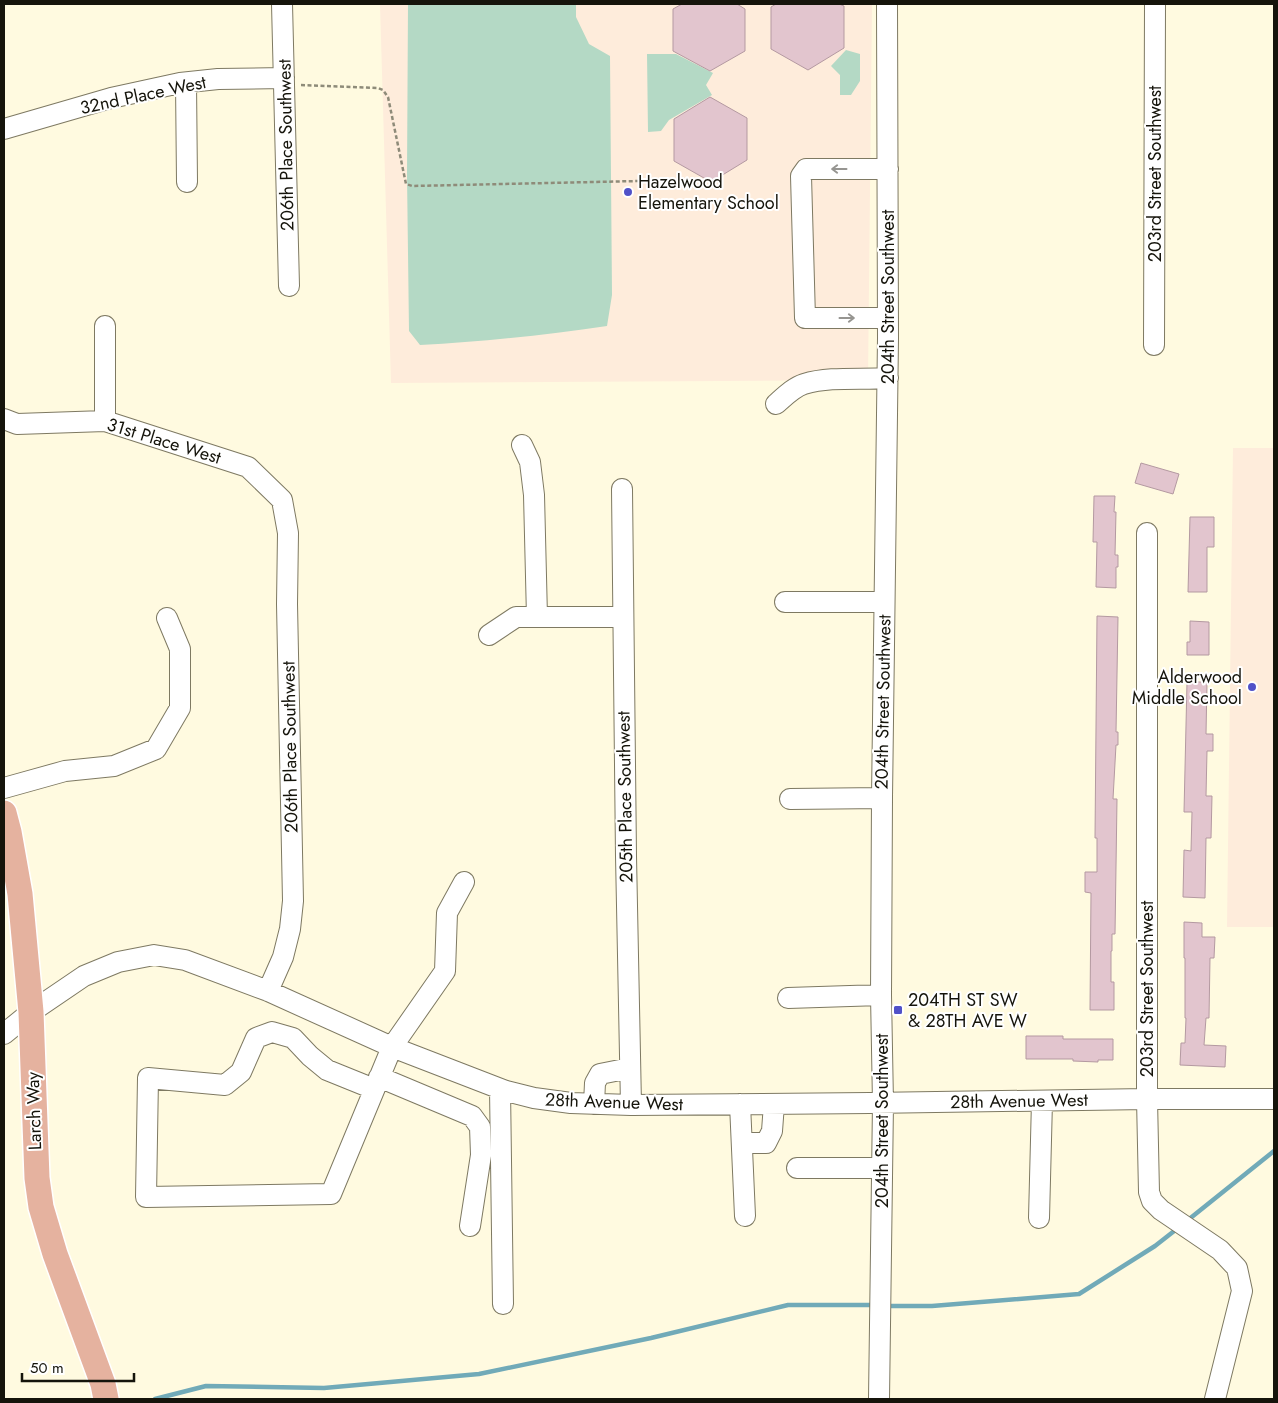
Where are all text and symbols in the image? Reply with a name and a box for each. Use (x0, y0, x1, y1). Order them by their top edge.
street label: 206th Place Southwest (271, 58, 301, 231)
street label: 32nd Place West (78, 69, 209, 121)
street label: 203rd Street Southwest (1142, 85, 1168, 262)
one-way arrow (831, 164, 848, 174)
place label: Hazelwood Elementary School (638, 169, 779, 216)
marker: Hazelwood Elementary School (622, 186, 634, 198)
street label: 204th Street Southwest (875, 209, 901, 384)
one-way arrow (838, 313, 855, 323)
street label: 31st Place West (104, 411, 225, 471)
street label: 204th Street Southwest (868, 614, 898, 790)
street label: 206th Place Southwest (275, 660, 305, 833)
place label: Alderwood Middle School (1132, 664, 1242, 711)
marker: Alderwood Middle School (1246, 681, 1258, 693)
street label: 205th Place Southwest (610, 710, 639, 883)
street label: 203rd Street Southwest (1134, 900, 1160, 1077)
place label: 204TH ST SW & 28TH AVE W (908, 987, 1027, 1034)
marker: 204TH ST SW & 28TH AVE W (892, 1004, 904, 1016)
street label: 204th Street Southwest (869, 1033, 895, 1208)
street label: Larch Way (20, 1071, 48, 1151)
street label: 28th Avenue West (545, 1087, 684, 1117)
street label: 28th Avenue West (950, 1087, 1089, 1115)
scale bar (22, 1350, 135, 1382)
text: 50 m (30, 1357, 64, 1379)

